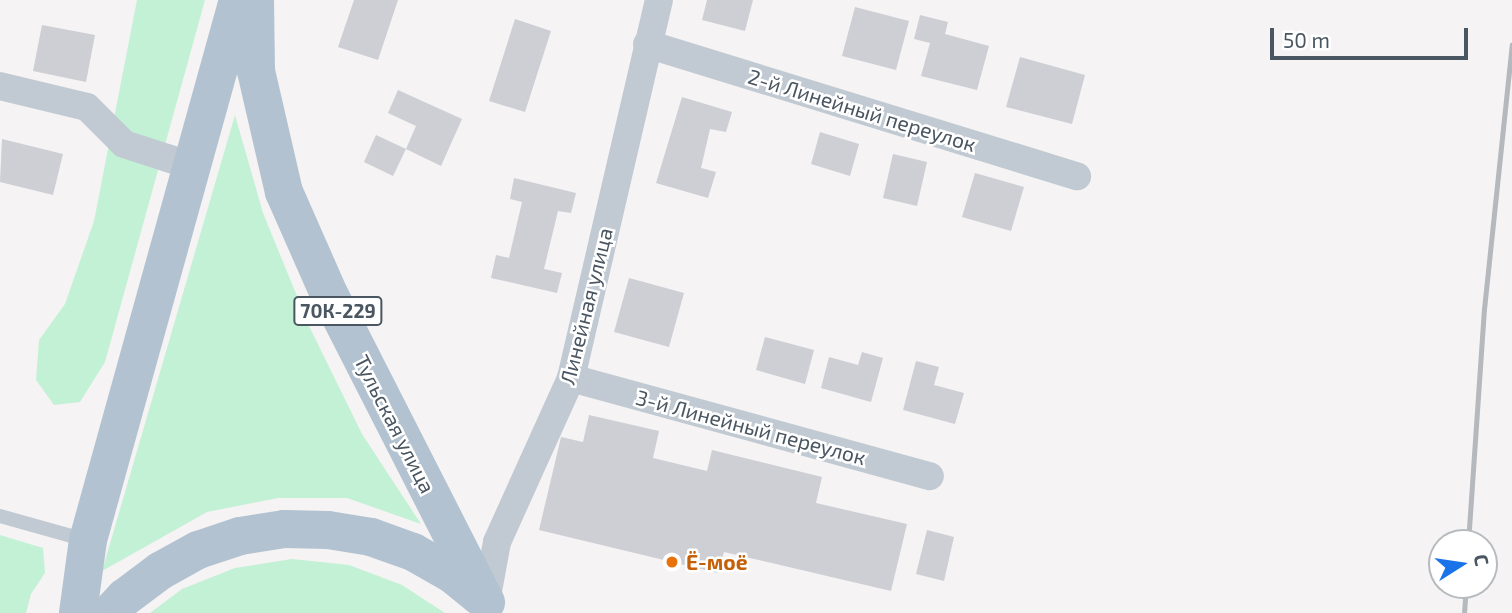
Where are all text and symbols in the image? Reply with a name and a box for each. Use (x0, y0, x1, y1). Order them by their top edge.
scale bar (1274, 14, 1472, 58)
text: 50 m (1283, 27, 1330, 52)
street label: 2-й Линейный переулок (745, 63, 979, 157)
street label: Линейная улица (554, 225, 618, 387)
road number: 70К-229 (292, 296, 384, 326)
street label: Тульская улица (349, 351, 441, 497)
street label: 3-й Линейный переулок (633, 384, 869, 470)
north arrow (1428, 529, 1498, 599)
place label: Ё-моё (686, 549, 748, 575)
text: С (1470, 552, 1494, 568)
marker: Ё-моё (664, 554, 680, 570)

